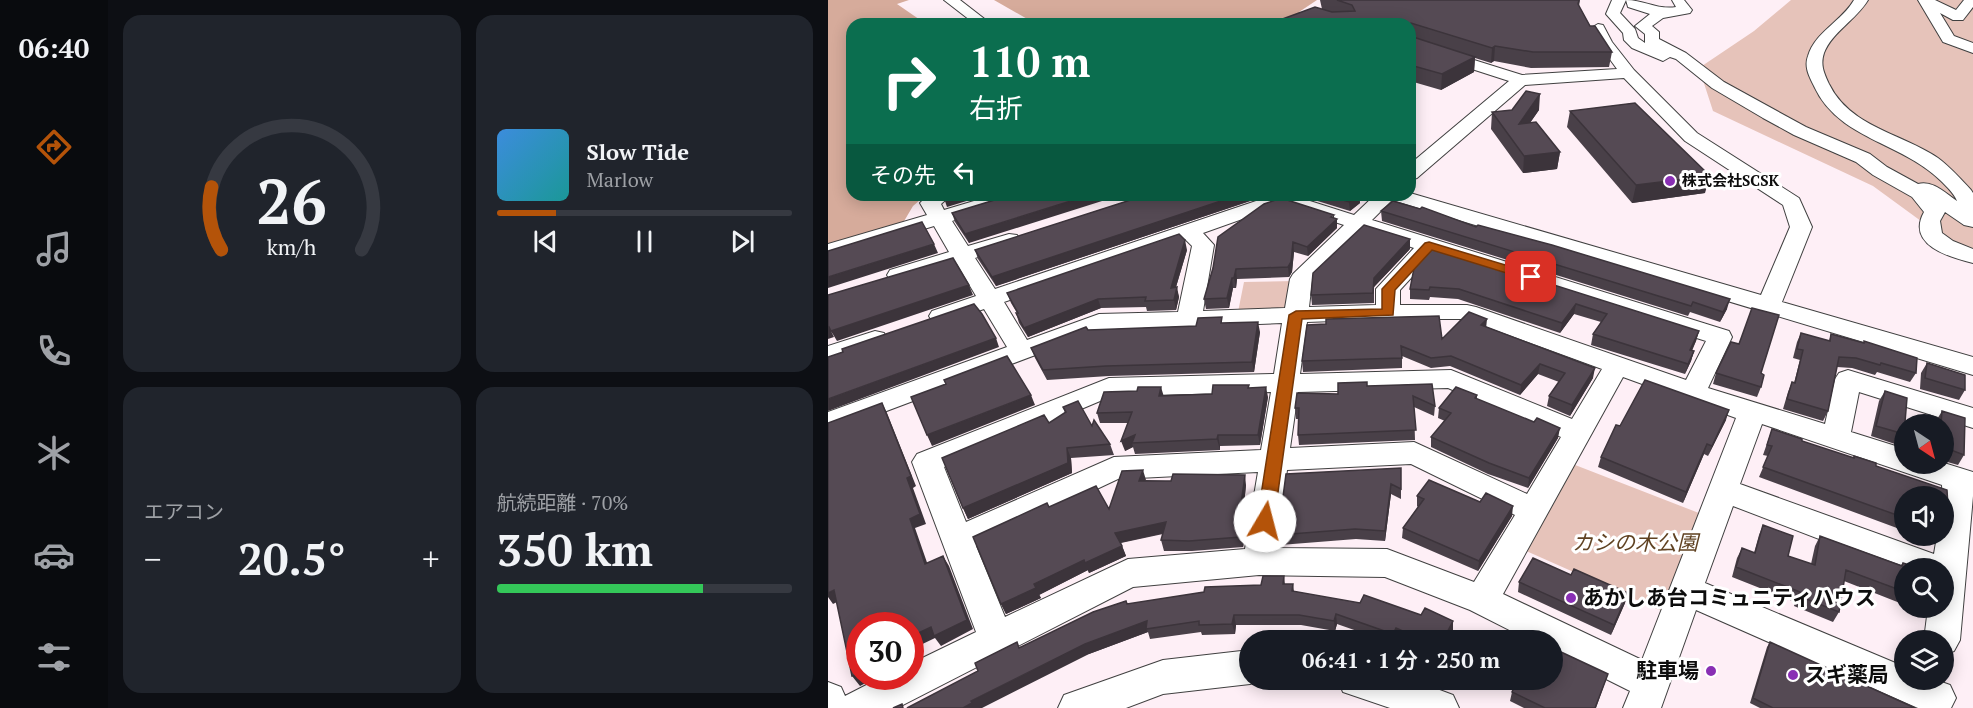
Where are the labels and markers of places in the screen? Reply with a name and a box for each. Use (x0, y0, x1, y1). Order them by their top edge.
place label: 株式会社SCSK (1682, 170, 1780, 190)
marker: 株式会社SCSK (1663, 174, 1677, 188)
pin (1505, 251, 1556, 302)
place label: あかしあ台コミュニティハウス (1583, 583, 1876, 611)
marker: あかしあ台コミュニティハウス (1564, 591, 1578, 605)
place label: 駐車場 (1636, 656, 1699, 684)
place label: スギ薬局 (1805, 660, 1889, 688)
marker: 駐車場 (1704, 664, 1718, 678)
marker: スギ薬局 (1786, 668, 1800, 682)

